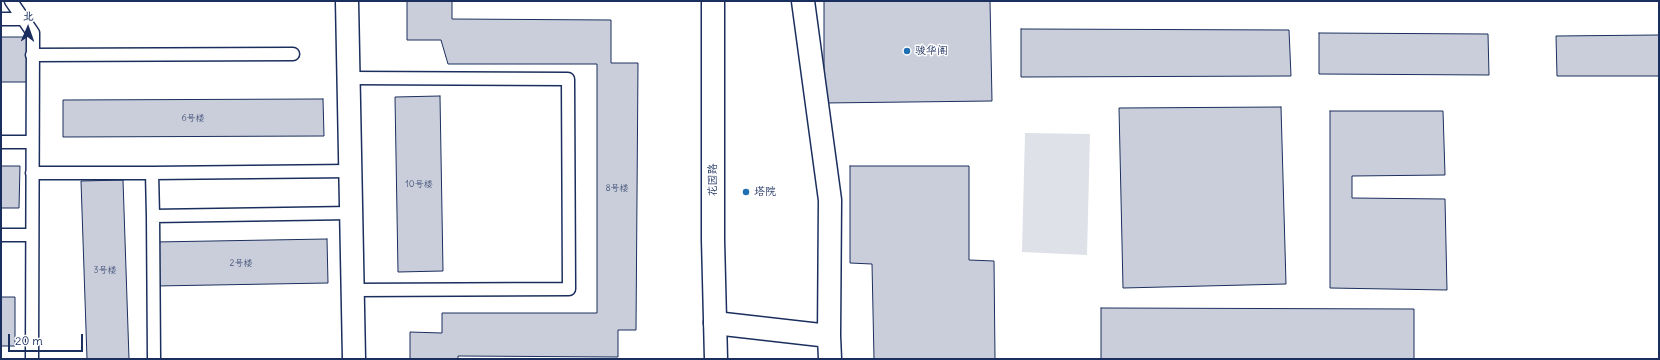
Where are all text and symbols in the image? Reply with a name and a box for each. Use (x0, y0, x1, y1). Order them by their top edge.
north arrow (8, 8, 48, 48)
text: 北 (23, 9, 34, 23)
place label: 骏华阁 (915, 44, 948, 58)
marker: 骏华阁 (902, 46, 912, 56)
house number: 6号楼 (181, 113, 205, 123)
street label: 花园路 (706, 164, 720, 196)
house number: 10号楼 (405, 179, 433, 189)
house number: 8号楼 (605, 183, 629, 193)
place label: 塔院 (754, 185, 776, 199)
marker: 塔院 (741, 187, 751, 197)
house number: 2号楼 (230, 258, 252, 268)
house number: 3号楼 (93, 265, 117, 275)
scale bar (10, 326, 85, 352)
text: 20 m (15, 333, 43, 348)

